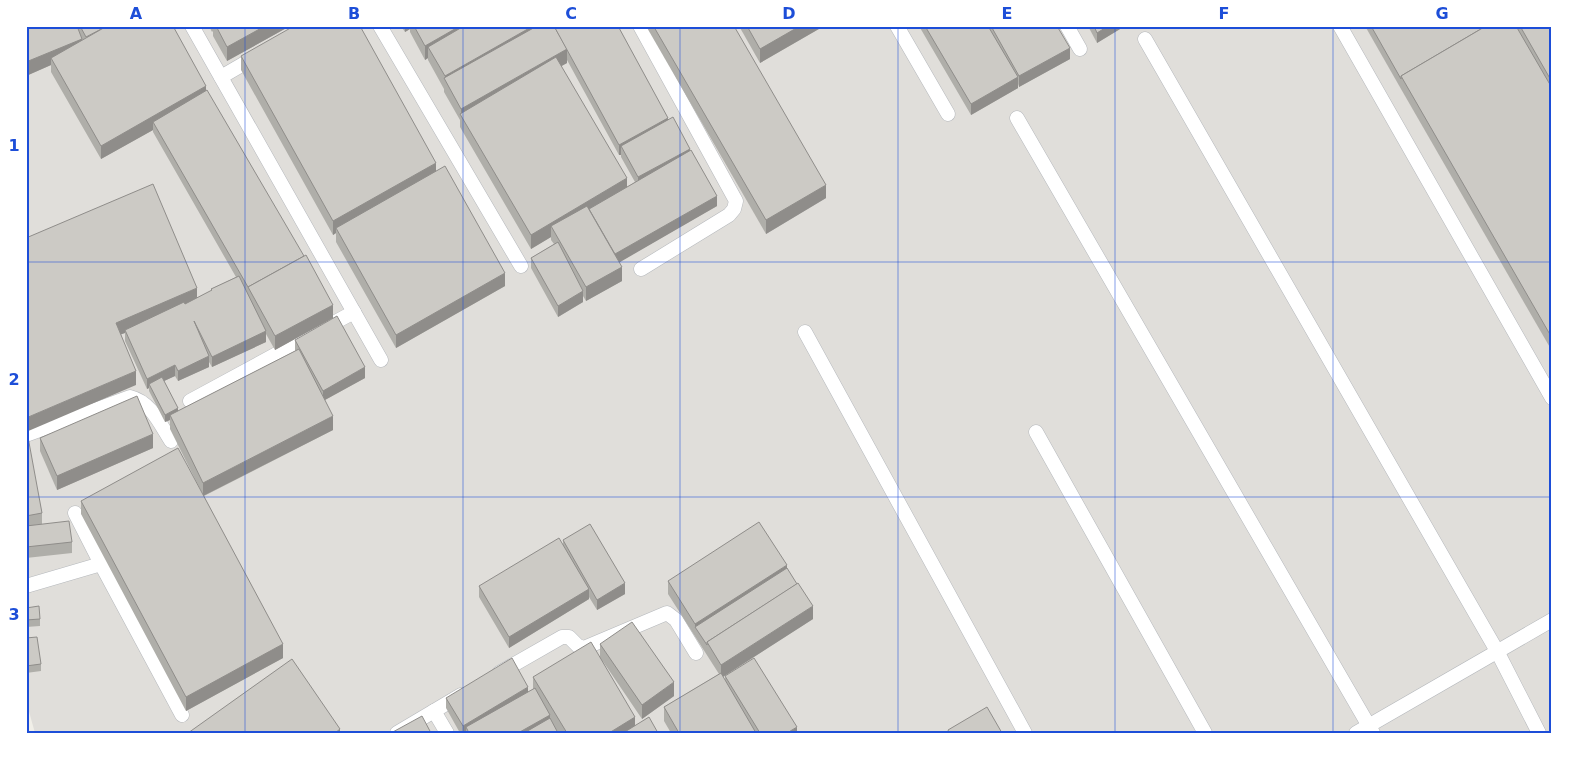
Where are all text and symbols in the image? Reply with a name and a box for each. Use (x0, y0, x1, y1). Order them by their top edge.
text: A (130, 4, 143, 23)
text: B (348, 4, 360, 23)
text: C (565, 4, 577, 23)
text: D (782, 4, 796, 23)
text: E (1002, 4, 1012, 23)
text: F (1219, 4, 1229, 23)
text: G (1435, 4, 1449, 23)
text: 1 (8, 136, 20, 155)
text: 2 (8, 370, 20, 389)
text: 3 (8, 605, 20, 624)

